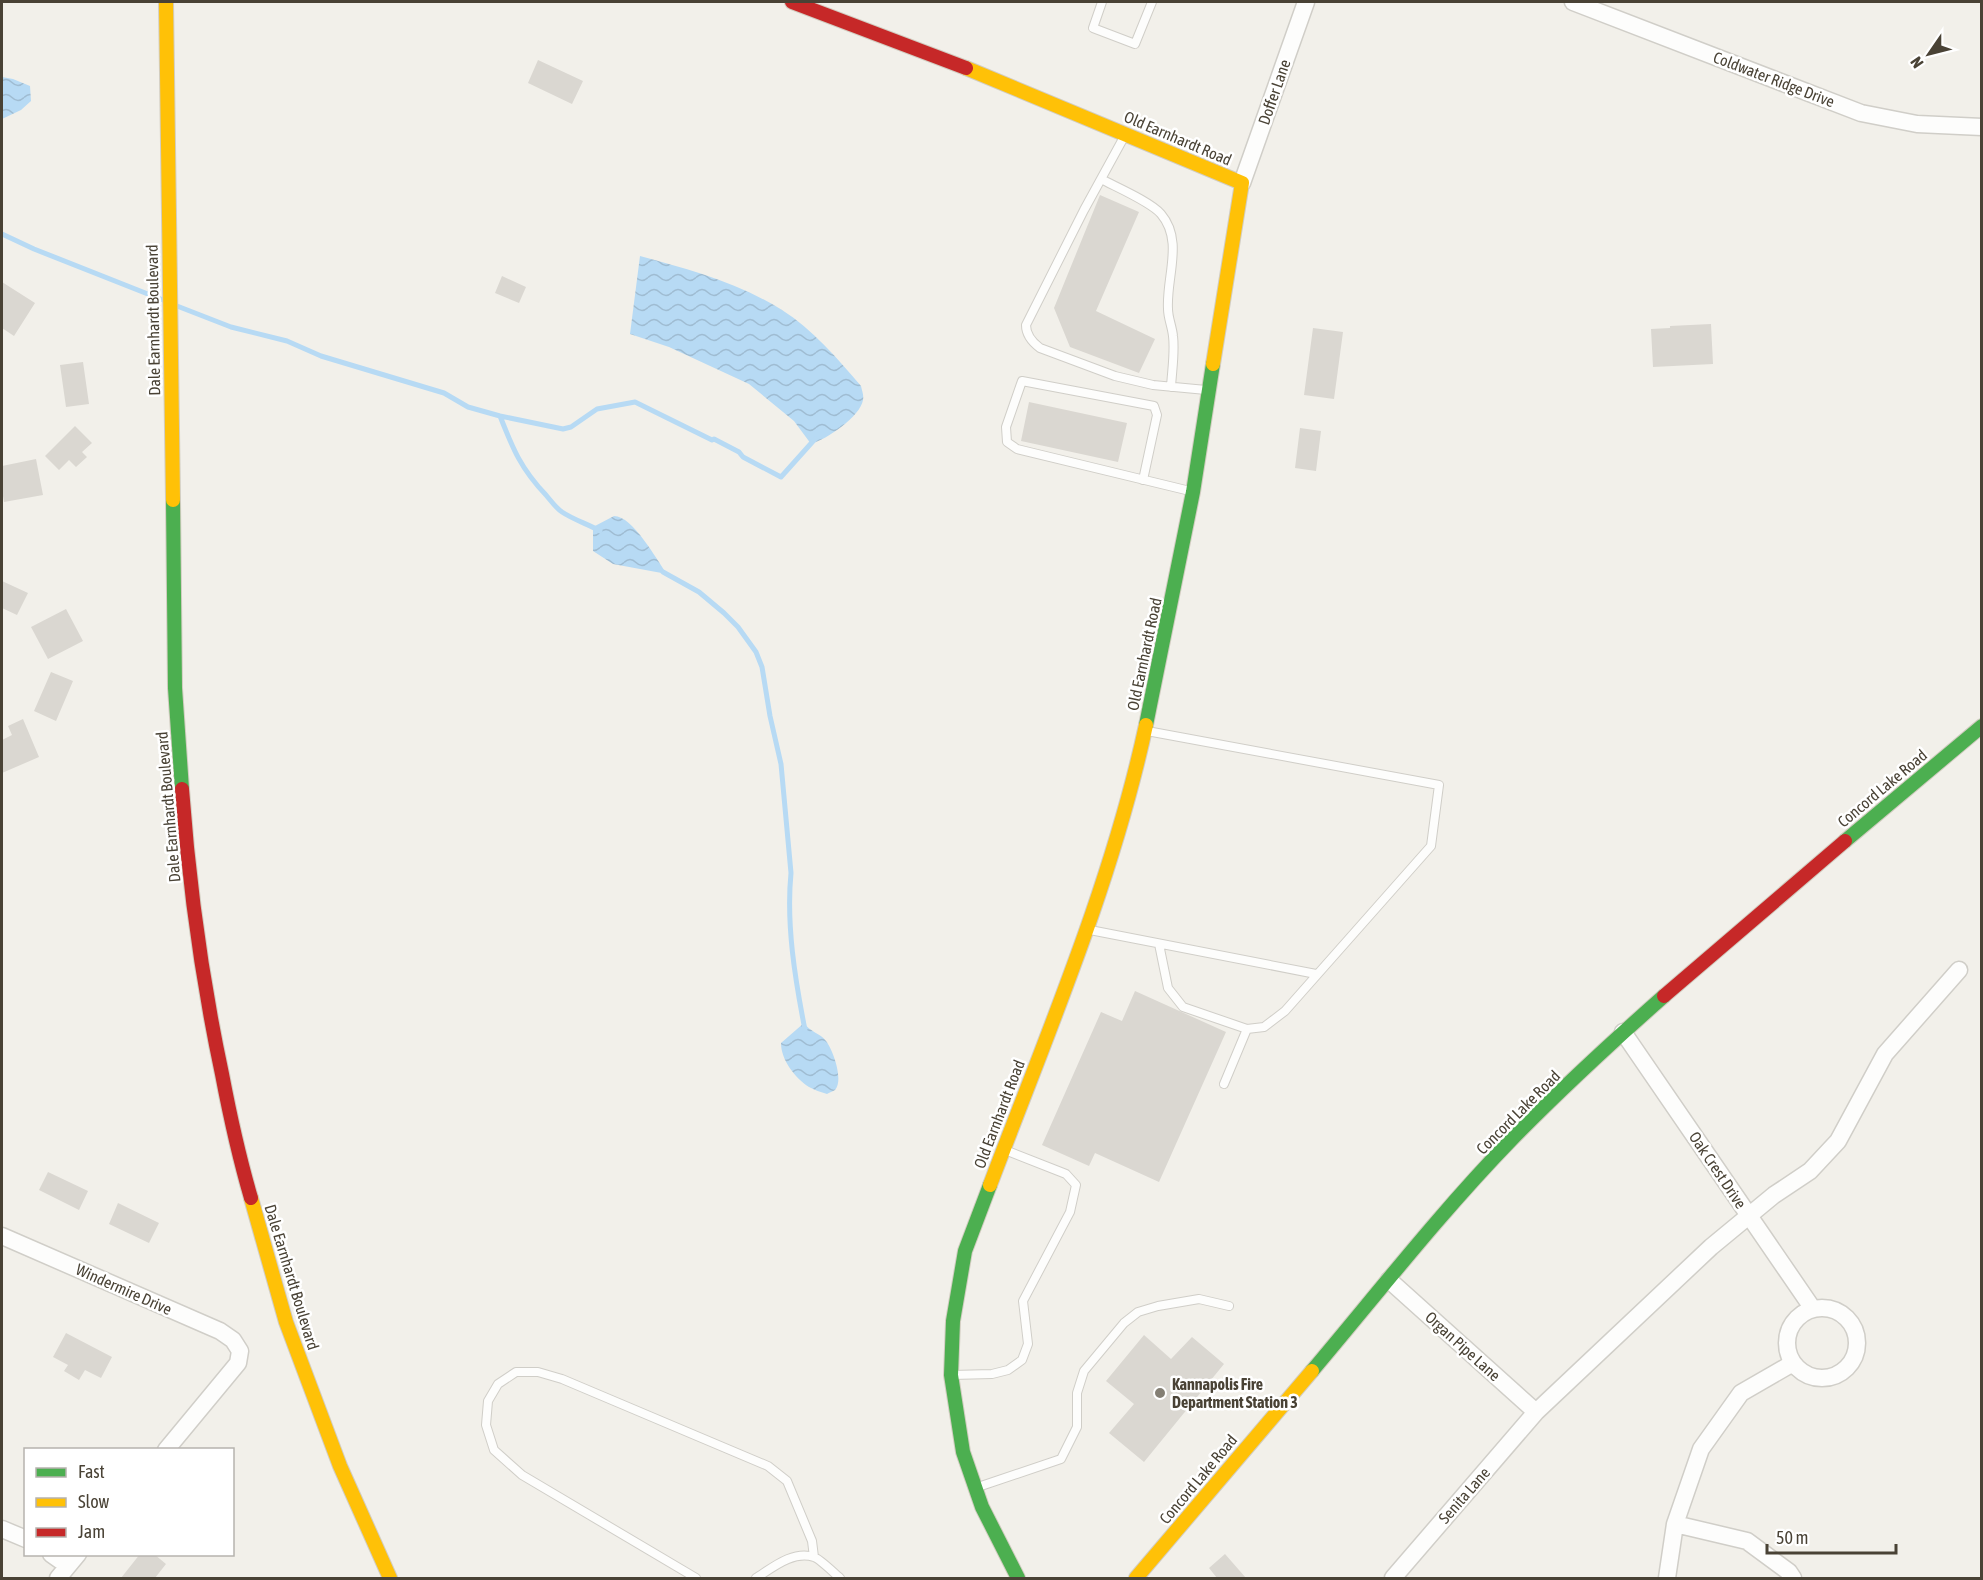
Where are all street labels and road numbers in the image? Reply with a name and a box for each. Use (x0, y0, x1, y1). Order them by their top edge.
street label: Coldwater Ridge Drive (1711, 48, 1837, 111)
street label: Doffer Lane (1254, 57, 1294, 127)
street label: Old Earnhardt Road (1122, 107, 1234, 169)
street label: Dale Earnhardt Boulevard (143, 244, 163, 396)
street label: Old Earnhardt Road (1123, 596, 1165, 712)
street label: Dale Earnhardt Boulevard (152, 731, 184, 883)
street label: Concord Lake Road (1834, 746, 1930, 830)
street label: Old Earnhardt Road (970, 1057, 1028, 1171)
street label: Concord Lake Road (1472, 1066, 1564, 1158)
street label: Oak Crest Drive (1686, 1128, 1750, 1212)
street label: Dale Earnhardt Boulevard (261, 1202, 323, 1352)
street label: Windermire Drive (73, 1260, 175, 1318)
street label: Organ Pipe Lane (1421, 1308, 1504, 1385)
street label: Concord Lake Road (1156, 1431, 1240, 1527)
street label: Senita Lane (1435, 1463, 1493, 1527)

